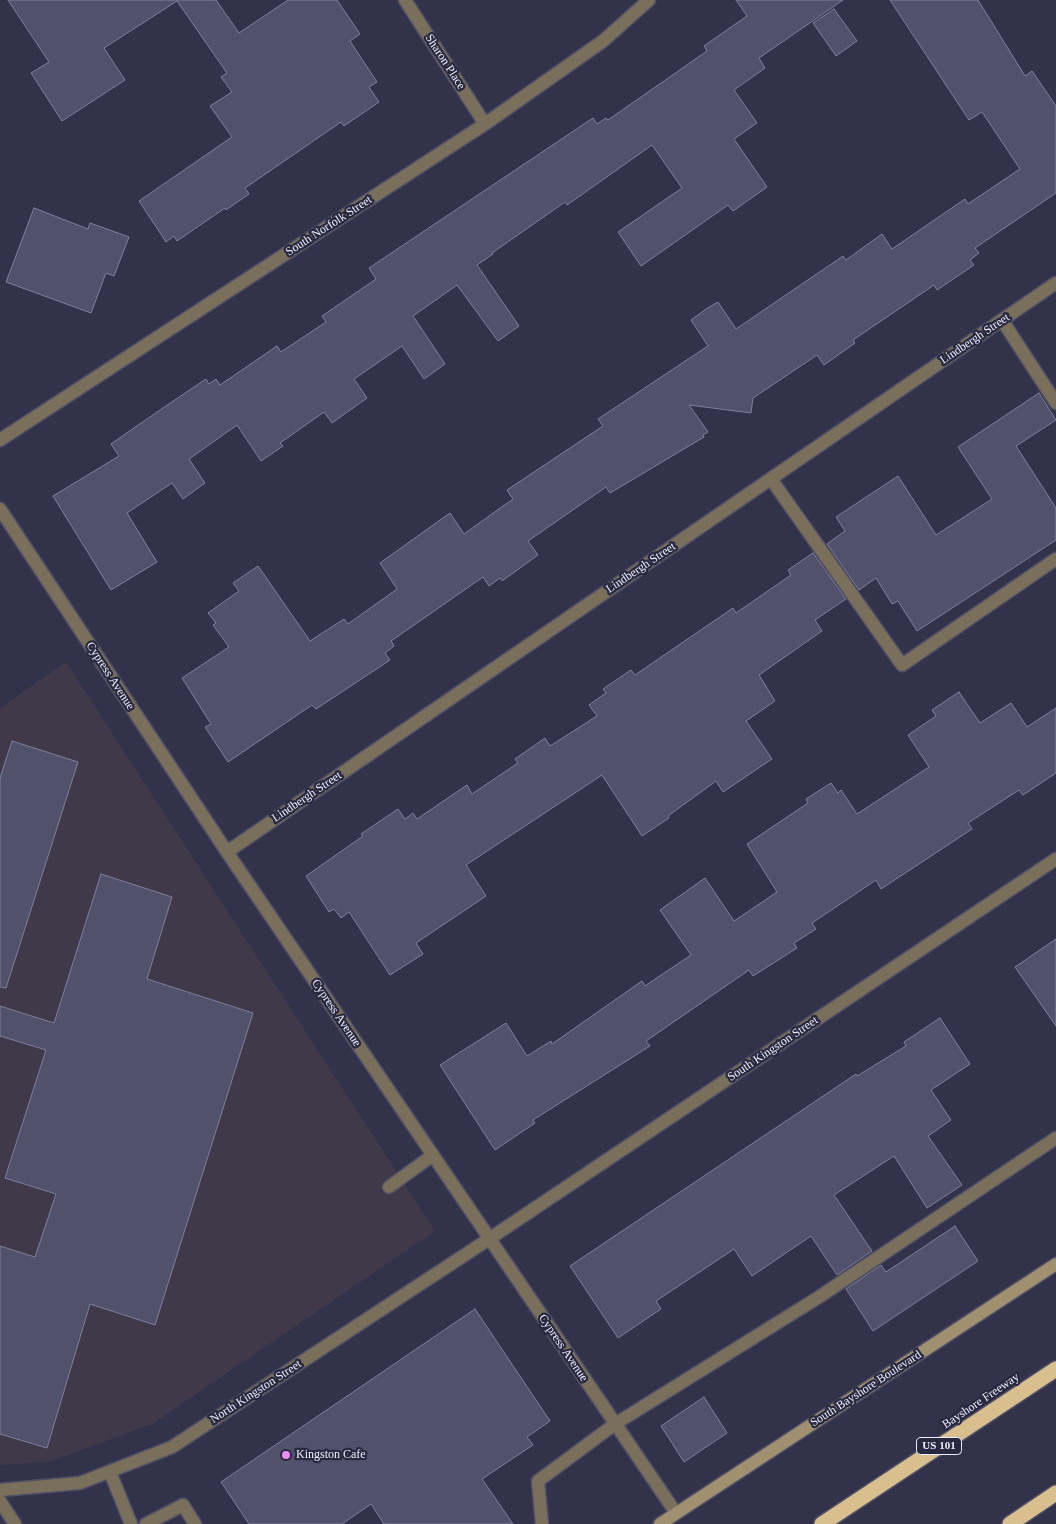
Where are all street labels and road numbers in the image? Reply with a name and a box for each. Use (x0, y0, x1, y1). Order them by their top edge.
street label: Sharon Place (422, 32, 468, 92)
street label: South Norfolk Street (283, 193, 375, 259)
street label: Lindbergh Street (937, 310, 1013, 368)
street label: Lindbergh Street (603, 539, 679, 597)
street label: Cypress Avenue (83, 639, 137, 713)
street label: Lindbergh Street (269, 768, 345, 826)
street label: Cypress Avenue (308, 977, 364, 1049)
street label: South Kingston Street (725, 1013, 821, 1085)
street label: Cypress Avenue (535, 1312, 591, 1384)
street label: South Bayshore Boulevard (808, 1348, 924, 1430)
street label: North Kingston Street (208, 1357, 304, 1427)
street label: Bayshore Freeway (940, 1370, 1022, 1432)
road number: US 101 (916, 1438, 962, 1454)

